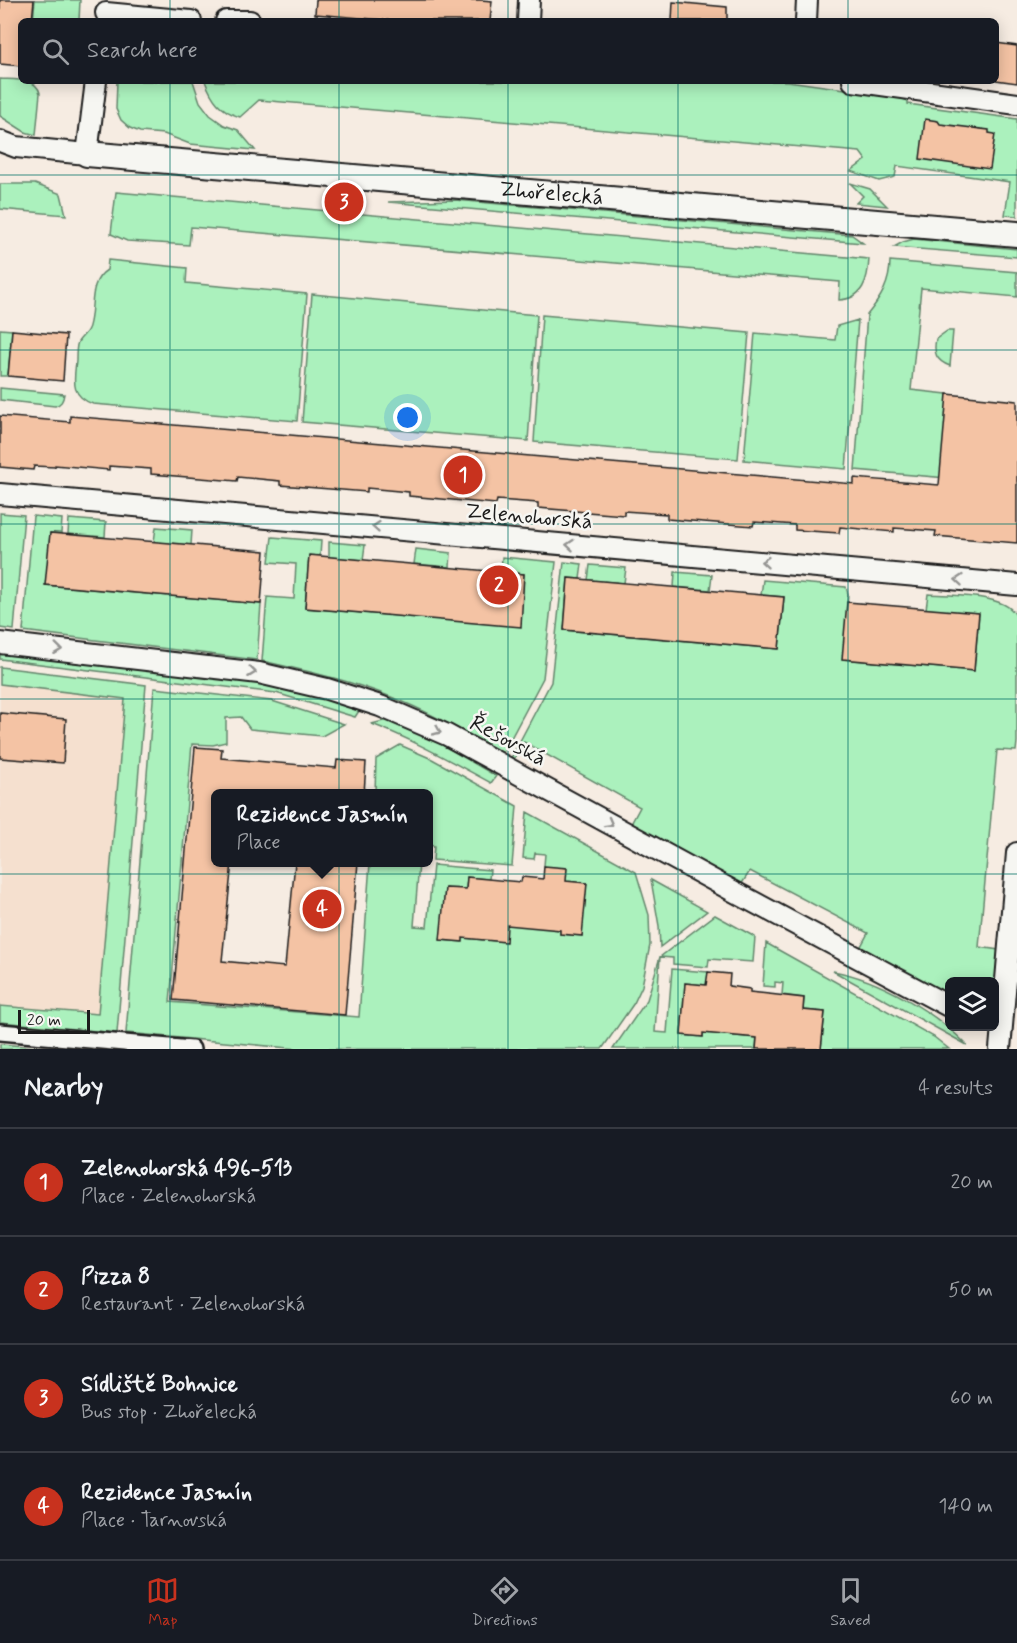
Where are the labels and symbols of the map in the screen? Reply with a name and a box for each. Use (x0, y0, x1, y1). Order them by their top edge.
street label: Zhořelecká (498, 176, 604, 212)
pin: 3 (324, 180, 364, 224)
your location (393, 403, 422, 432)
pin: 1 (444, 452, 482, 498)
street label: Zelenohorská (464, 498, 594, 536)
one-way arrow (372, 521, 381, 534)
one-way arrow (566, 539, 575, 552)
one-way arrow (760, 556, 769, 569)
pin: 2 (480, 562, 518, 608)
one-way arrow (954, 574, 963, 587)
one-way arrow (54, 643, 63, 655)
one-way arrow (247, 665, 256, 678)
street label: Řešovská (465, 709, 551, 773)
one-way arrow (431, 724, 442, 736)
one-way arrow (602, 816, 613, 827)
pin: 4 (302, 886, 342, 932)
scale bar (18, 1007, 90, 1034)

